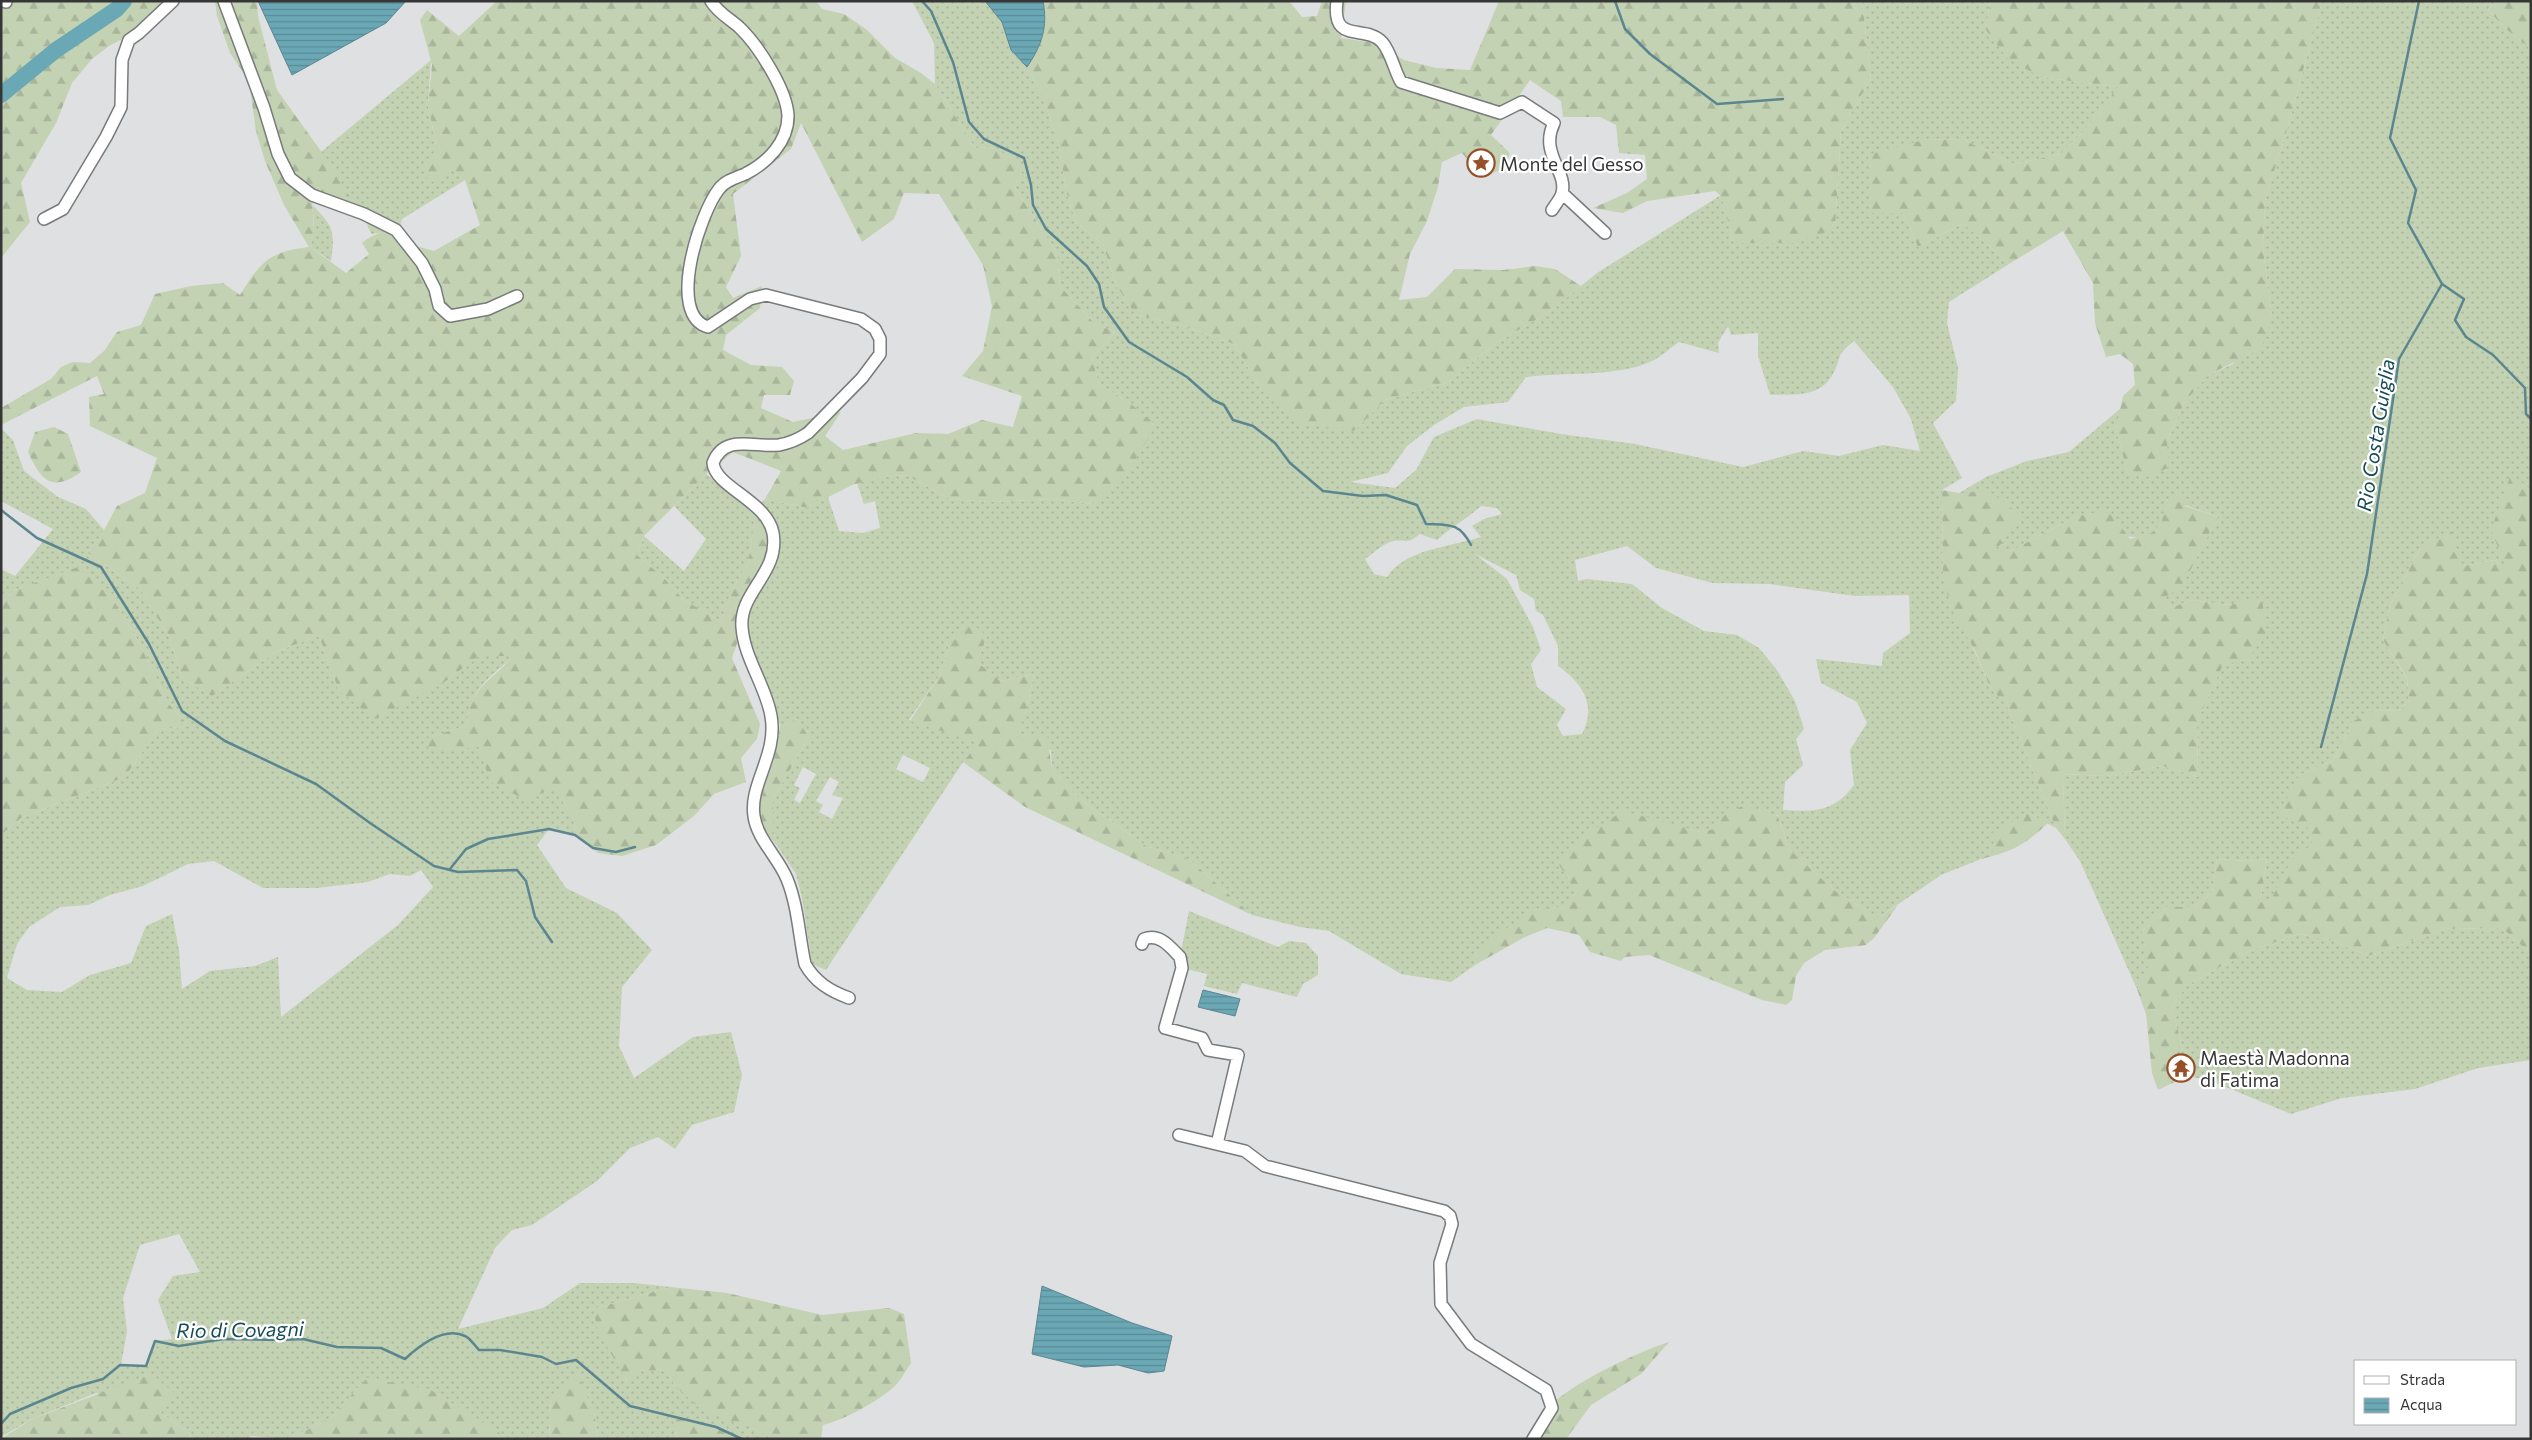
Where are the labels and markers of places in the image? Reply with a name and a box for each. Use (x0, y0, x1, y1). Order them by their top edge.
place icon: Monte del Gesso (1466, 148, 1496, 178)
place label: Monte del Gesso (1500, 152, 1644, 175)
place label: Maestà Madonna di Fatima (2200, 1046, 2350, 1091)
temple icon: Maestà Madonna di Fatima (2166, 1053, 2196, 1083)

